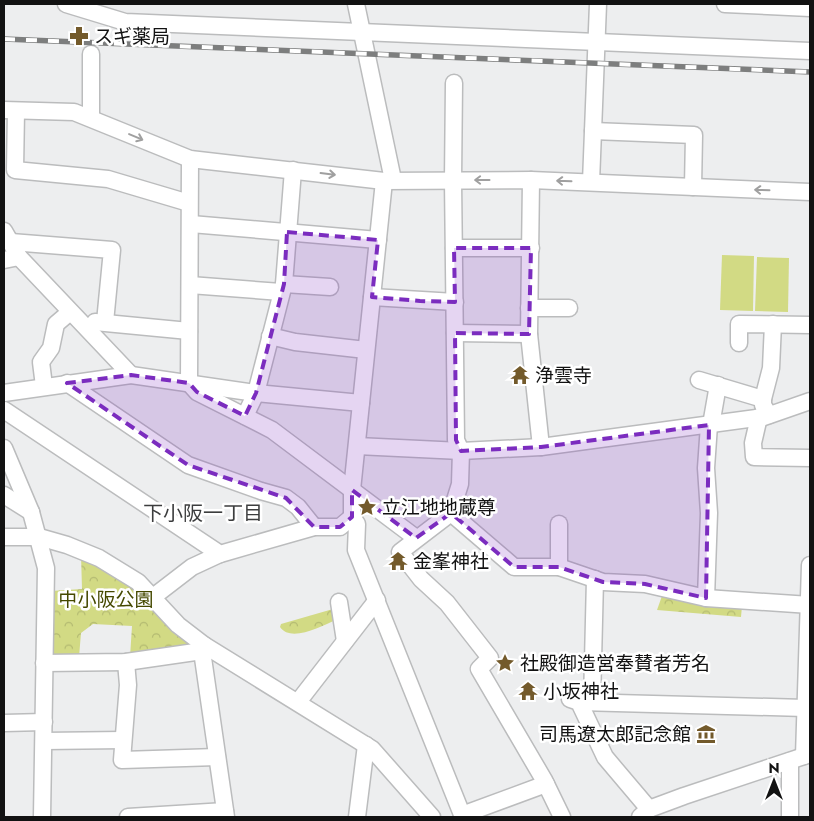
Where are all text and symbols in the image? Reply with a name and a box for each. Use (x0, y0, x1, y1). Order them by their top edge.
place label: スギ薬局 (94, 23, 170, 50)
pharmacy icon: スギ薬局 (68, 25, 90, 47)
one-way arrow (128, 132, 143, 142)
one-way arrow (320, 169, 336, 179)
one-way arrow (474, 175, 490, 185)
one-way arrow (556, 177, 572, 186)
one-way arrow (754, 185, 770, 194)
place label: 浄雲寺 (535, 362, 592, 389)
temple icon: 浄雲寺 (509, 364, 531, 386)
place label: 立江地地蔵尊 (382, 494, 496, 521)
place icon: 立江地地蔵尊 (356, 496, 378, 518)
district label: 下小阪一丁目 (143, 499, 263, 528)
place label: 金峯神社 (413, 548, 489, 575)
temple icon: 金峯神社 (387, 550, 409, 572)
park label: 中小阪公園 (58, 586, 154, 613)
place label: 社殿御造営奉賛者芳名 (520, 650, 710, 677)
place icon: 社殿御造営奉賛者芳名 (494, 652, 516, 674)
place label: 小坂神社 (543, 678, 619, 705)
temple icon: 小坂神社 (517, 680, 539, 702)
place label: 司馬遼太郎記念館 (539, 721, 691, 748)
museum icon: 司馬遼太郎記念館 (695, 723, 717, 745)
north arrow (749, 756, 799, 806)
text: N (768, 758, 780, 778)

